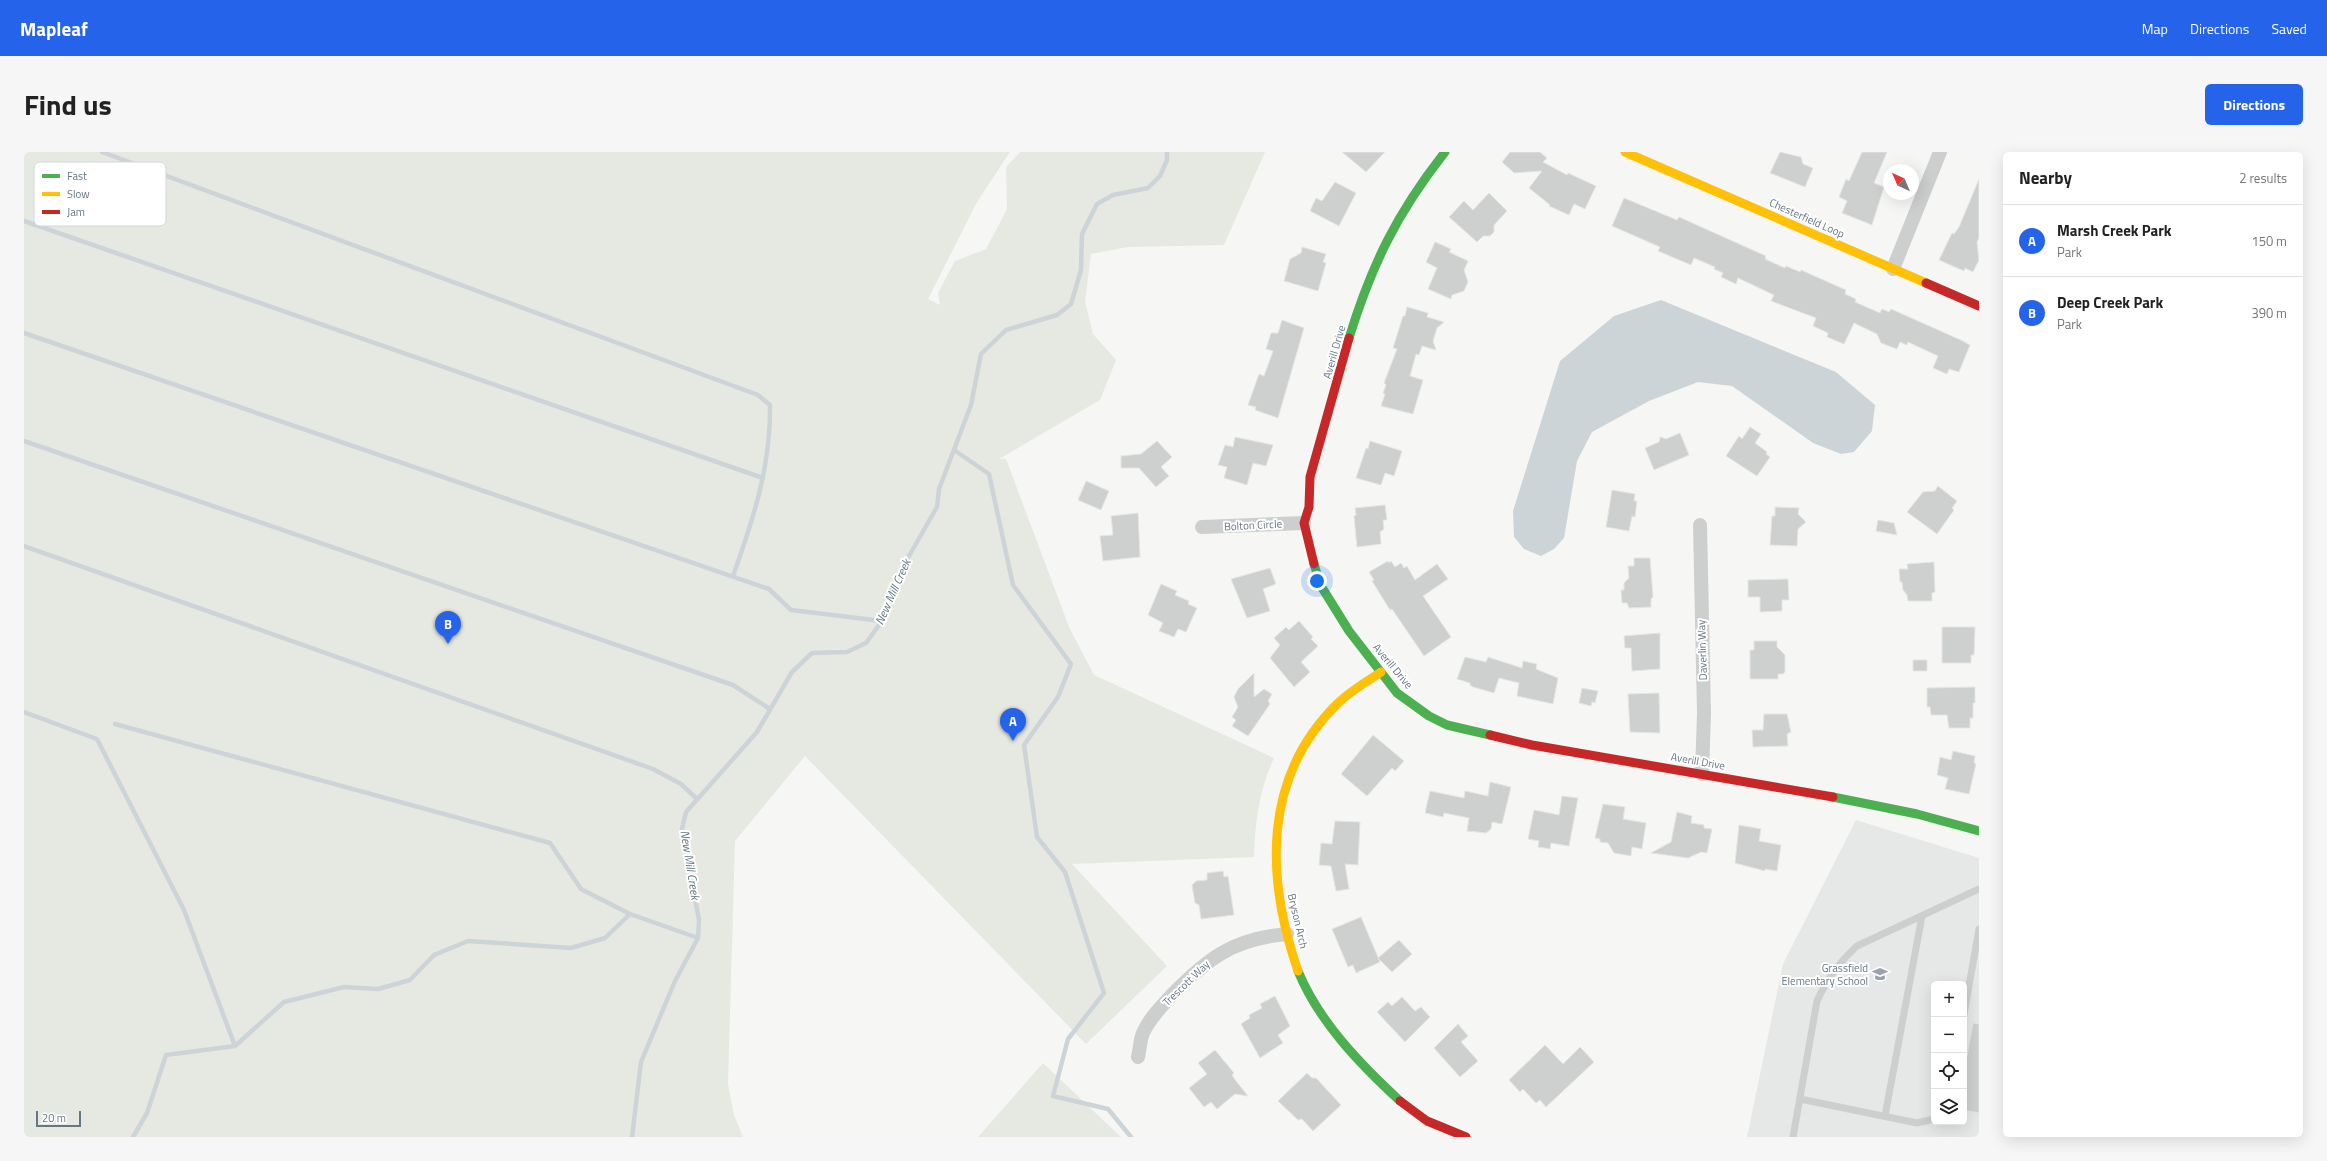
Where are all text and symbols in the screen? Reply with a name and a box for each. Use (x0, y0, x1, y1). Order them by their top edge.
text: Mapleaf (20, 14, 88, 43)
text: Map (2142, 18, 2168, 39)
text: Directions (2190, 18, 2249, 39)
text: Saved (2271, 18, 2307, 39)
text: Find us (24, 83, 112, 126)
button: Directions (2205, 84, 2303, 125)
legend (34, 162, 166, 226)
north arrow (1883, 164, 1919, 200)
text: Nearby (2019, 165, 2072, 191)
text: Fast (67, 168, 87, 184)
text: 2 results (2239, 168, 2287, 188)
text: Slow (67, 186, 90, 202)
street label: Chesterfield Loop (1767, 194, 1847, 242)
text: Jam (67, 204, 85, 220)
text: Marsh Creek Park (2057, 219, 2172, 242)
text: A (2028, 231, 2036, 251)
text: 150 m (2251, 231, 2287, 251)
text: Park (2057, 242, 2082, 262)
text: Deep Creek Park (2057, 291, 2163, 314)
text: B (2028, 303, 2036, 323)
text: 390 m (2251, 303, 2287, 323)
text: Park (2057, 314, 2082, 334)
street label: Averill Drive (1319, 323, 1349, 381)
street label: Bolton Circle (1224, 515, 1283, 535)
water label: New Mill Creek (870, 554, 916, 628)
your location (1307, 571, 1327, 591)
pin: B (435, 611, 461, 644)
street label: Daverlin Way (1693, 619, 1711, 681)
street label: Averill Drive (1369, 640, 1417, 692)
pin: A (1000, 708, 1026, 741)
street label: Averill Drive (1670, 748, 1727, 774)
water label: New Mill Creek (676, 829, 706, 903)
street label: Bryson Arch (1284, 892, 1312, 950)
street label: Trescott Way (1159, 956, 1214, 1010)
place label: Grassfield Elementary School (1781, 960, 1868, 989)
school or university icon: Grassfield Elementary School (1871, 965, 1889, 983)
map controls (1931, 981, 1967, 1125)
button: + (1931, 981, 1967, 1017)
button: − (1931, 1017, 1967, 1053)
button: locate (1931, 1053, 1967, 1089)
button: layers (1931, 1089, 1967, 1125)
scale bar (36, 1109, 81, 1128)
text: 20 m (42, 1110, 66, 1126)

